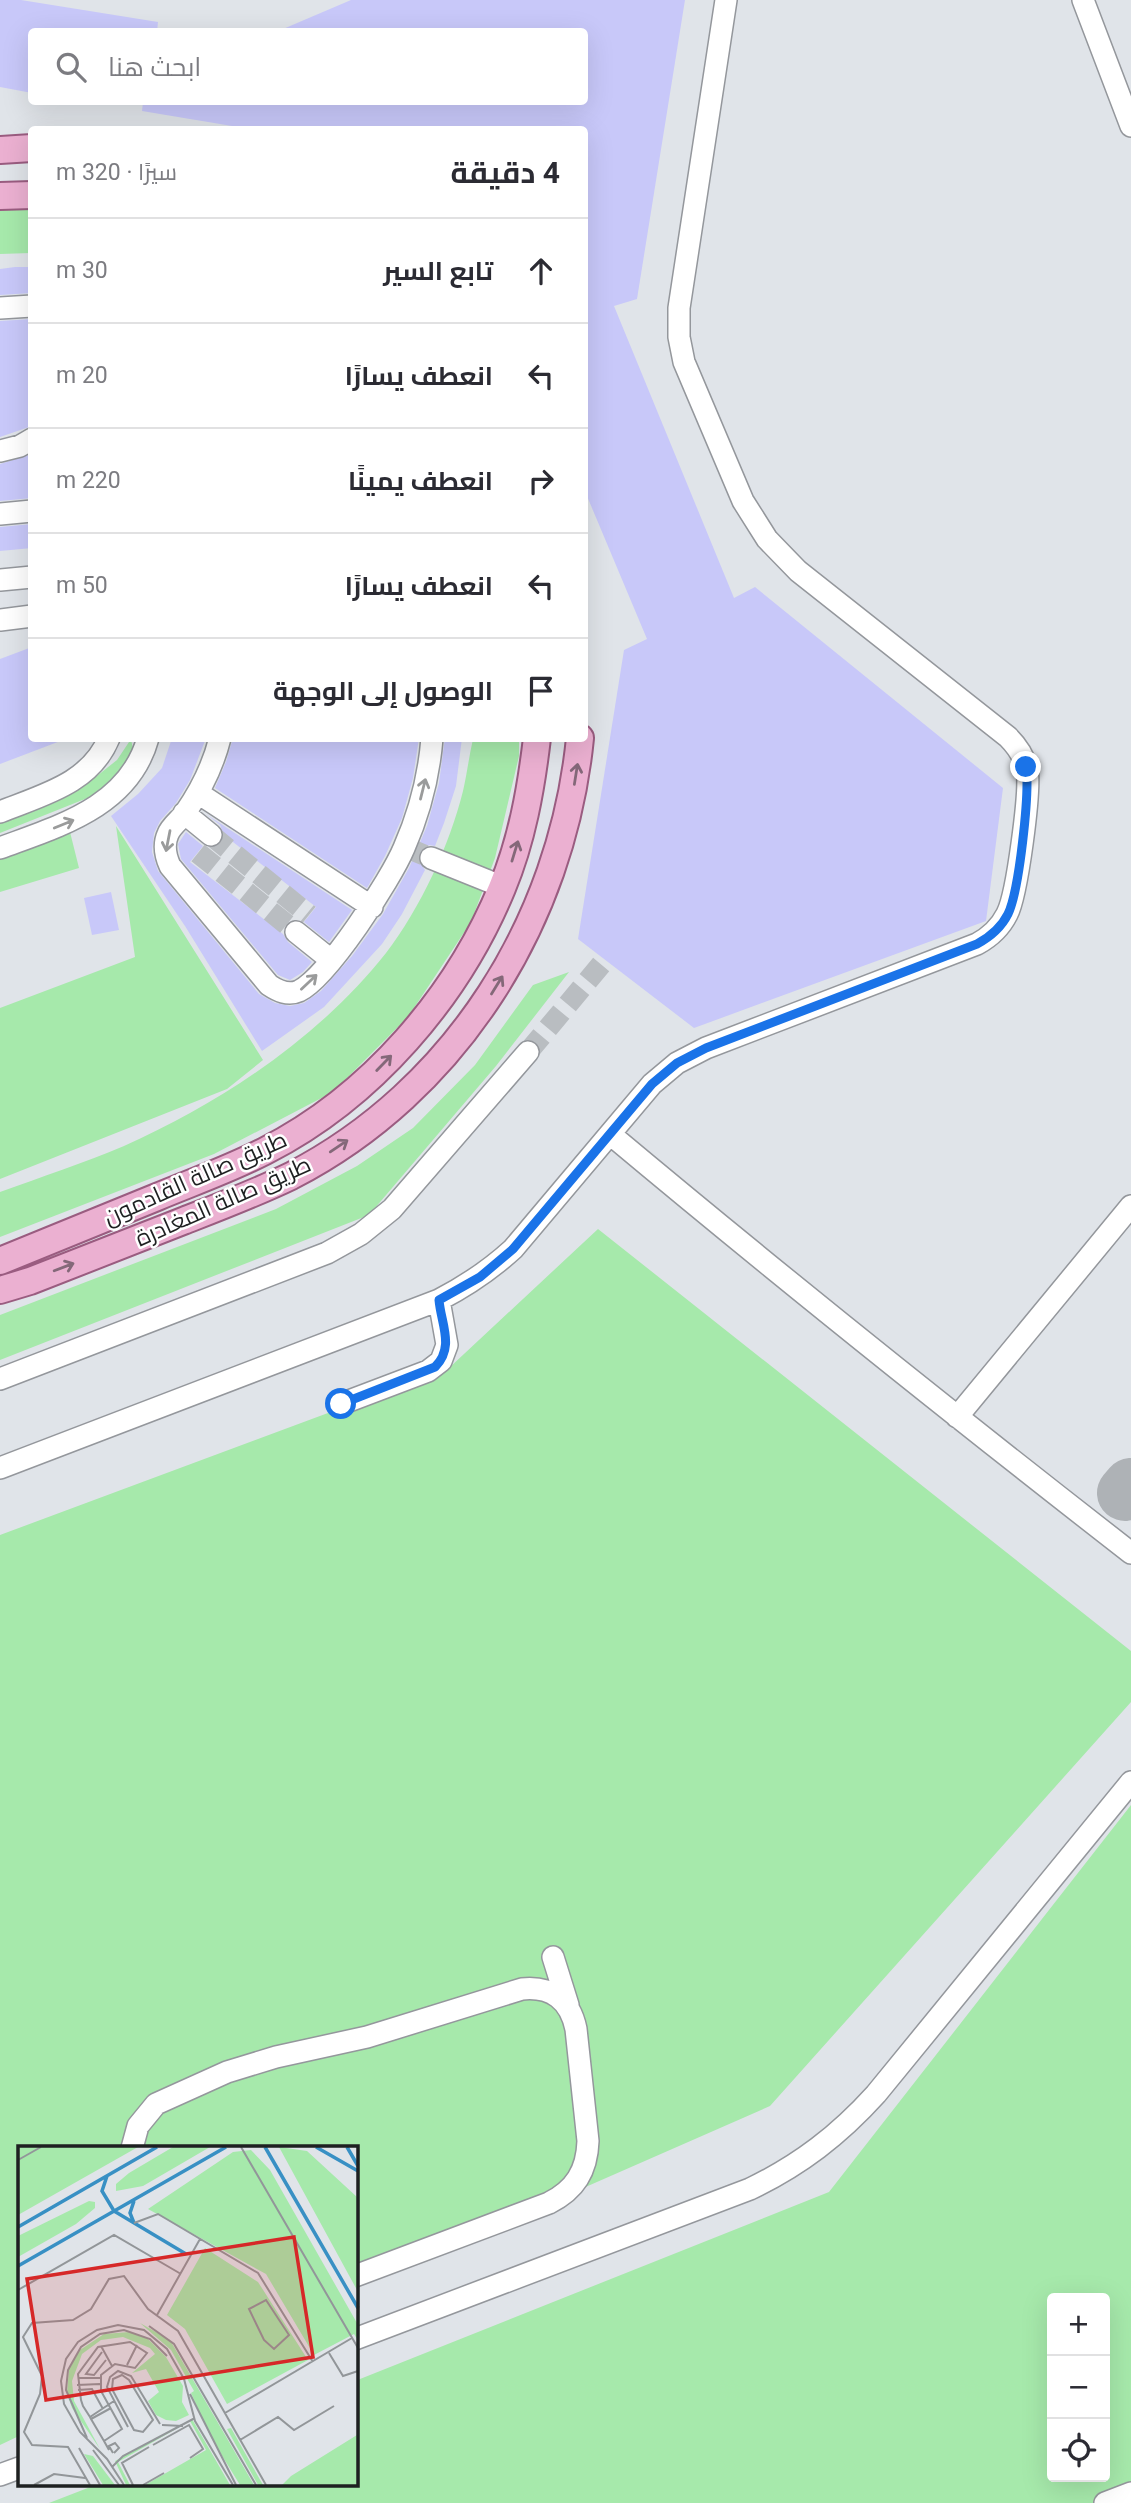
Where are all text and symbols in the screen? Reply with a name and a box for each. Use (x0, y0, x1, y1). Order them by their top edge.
search box (28, 28, 588, 105)
icon: search (52, 48, 90, 86)
text: ابحث هنا (108, 52, 201, 82)
text: 4 دقيقة (451, 155, 560, 190)
text: سيرًا · 320 m (56, 159, 177, 186)
icon: ahead (522, 252, 560, 290)
text: تابع السير (383, 256, 493, 286)
text: 30 m (56, 257, 108, 284)
icon: left (522, 357, 560, 395)
text: انعطف يسارًا (345, 361, 493, 391)
text: 20 m (56, 362, 108, 389)
icon: right (522, 462, 560, 500)
text: انعطف يمينًا (348, 466, 493, 496)
text: 220 m (56, 467, 121, 494)
icon: left (522, 567, 560, 605)
text: انعطف يسارًا (345, 571, 493, 601)
text: 50 m (56, 572, 108, 599)
icon: arrive (522, 672, 560, 710)
text: الوصول إلى الوجهة (273, 676, 493, 706)
route end (1010, 751, 1041, 782)
one-way arrow (570, 763, 583, 786)
one-way arrow (417, 778, 430, 800)
one-way arrow (52, 816, 74, 829)
one-way arrow (160, 829, 174, 852)
one-way arrow (509, 840, 522, 862)
one-way arrow (300, 973, 317, 990)
one-way arrow (490, 975, 504, 995)
one-way arrow (376, 1055, 393, 1072)
street label: طريق صالة القادمون (99, 1126, 291, 1231)
one-way arrow (329, 1139, 348, 1153)
street label: طريق صالة المغادرة (131, 1151, 315, 1252)
one-way arrow (53, 1260, 75, 1273)
route start (325, 1388, 356, 1419)
inset map (18, 2146, 357, 2486)
map controls (1047, 2293, 1110, 2482)
button: + (1047, 2293, 1110, 2356)
button: − (1047, 2356, 1110, 2419)
button: locate (1047, 2419, 1110, 2482)

